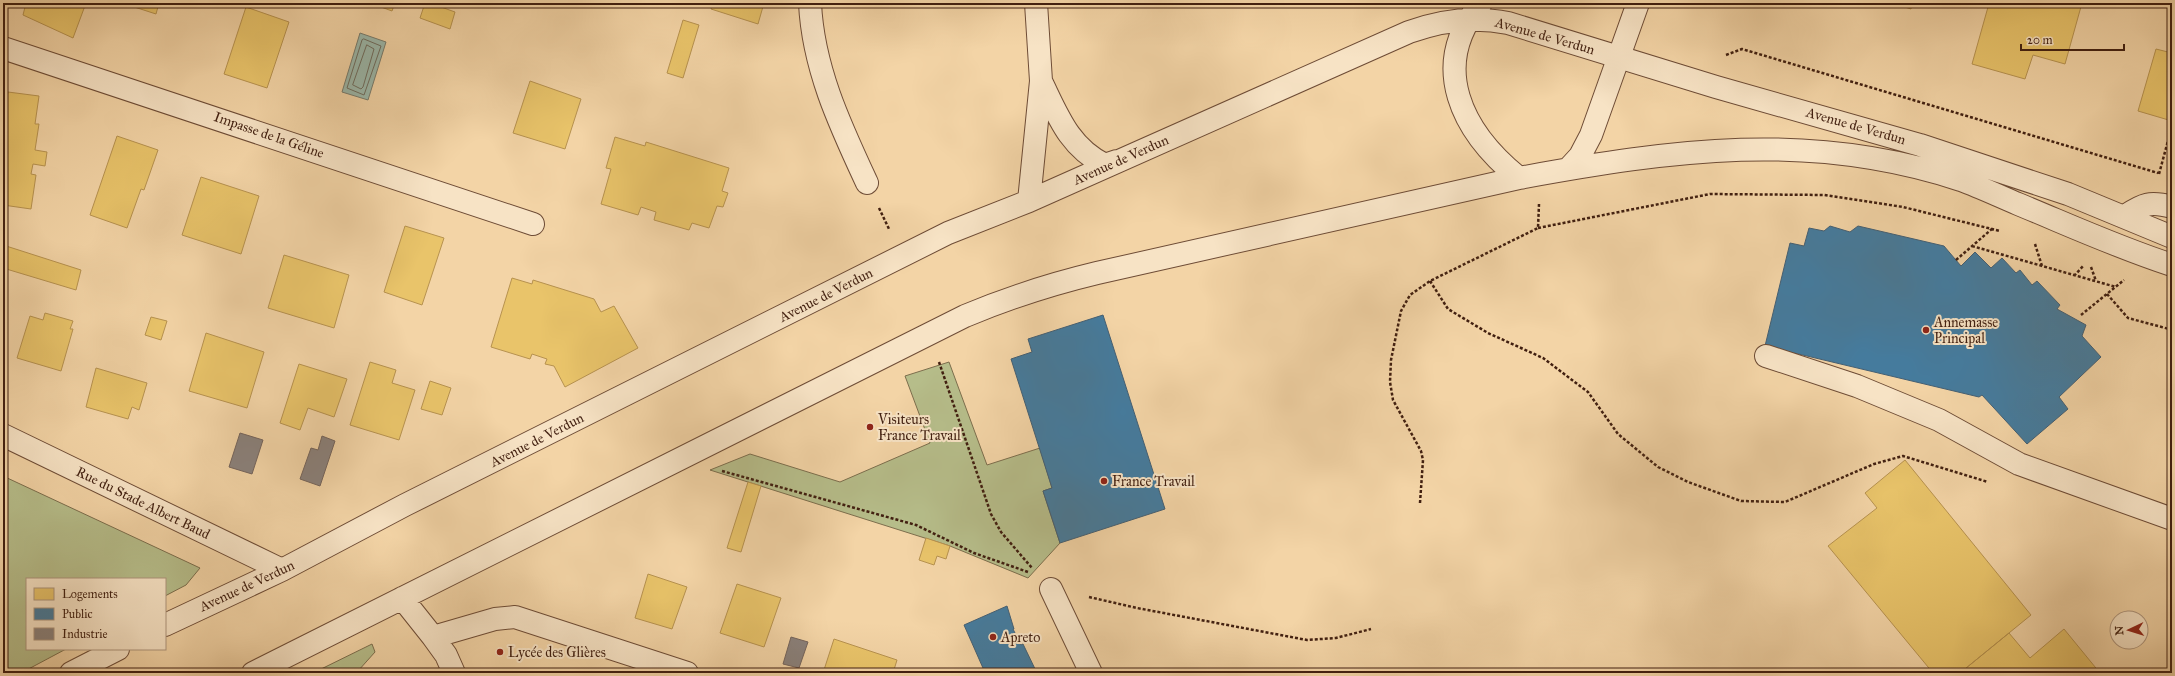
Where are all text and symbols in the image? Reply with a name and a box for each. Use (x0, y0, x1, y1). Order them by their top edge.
street label: Avenue de Verdun (1492, 13, 1597, 58)
scale bar (2021, 26, 2124, 52)
text: 20 m (2027, 33, 2053, 47)
street label: Avenue de Verdun (1803, 103, 1908, 148)
street label: Impasse de la Géline (212, 108, 326, 162)
street label: Avenue de Verdun (1070, 131, 1172, 189)
street label: Avenue de Verdun (775, 264, 876, 326)
place label: Annemasse Principal (1933, 314, 1998, 347)
marker: Annemasse Principal (1921, 325, 1931, 335)
street label: Avenue de Verdun (486, 409, 587, 471)
place label: Visiteurs France Travail (877, 411, 961, 444)
marker: Visiteurs France Travail (865, 422, 875, 432)
street label: Rue du Stade Albert Baud (73, 463, 213, 543)
place label: France Travail (1112, 473, 1195, 490)
marker: France Travail (1099, 476, 1109, 486)
street label: Avenue de Verdun (196, 556, 298, 616)
legend (26, 578, 166, 650)
text: Logements (62, 587, 118, 602)
text: Public (62, 607, 93, 621)
north arrow (2109, 610, 2149, 650)
text: N (2113, 625, 2126, 636)
text: Industrie (62, 627, 107, 641)
place label: Apreto (1000, 629, 1040, 646)
marker: Apreto (988, 632, 998, 642)
place label: Lycée des Glières (508, 644, 606, 661)
marker: Lycée des Glières (495, 647, 505, 657)

